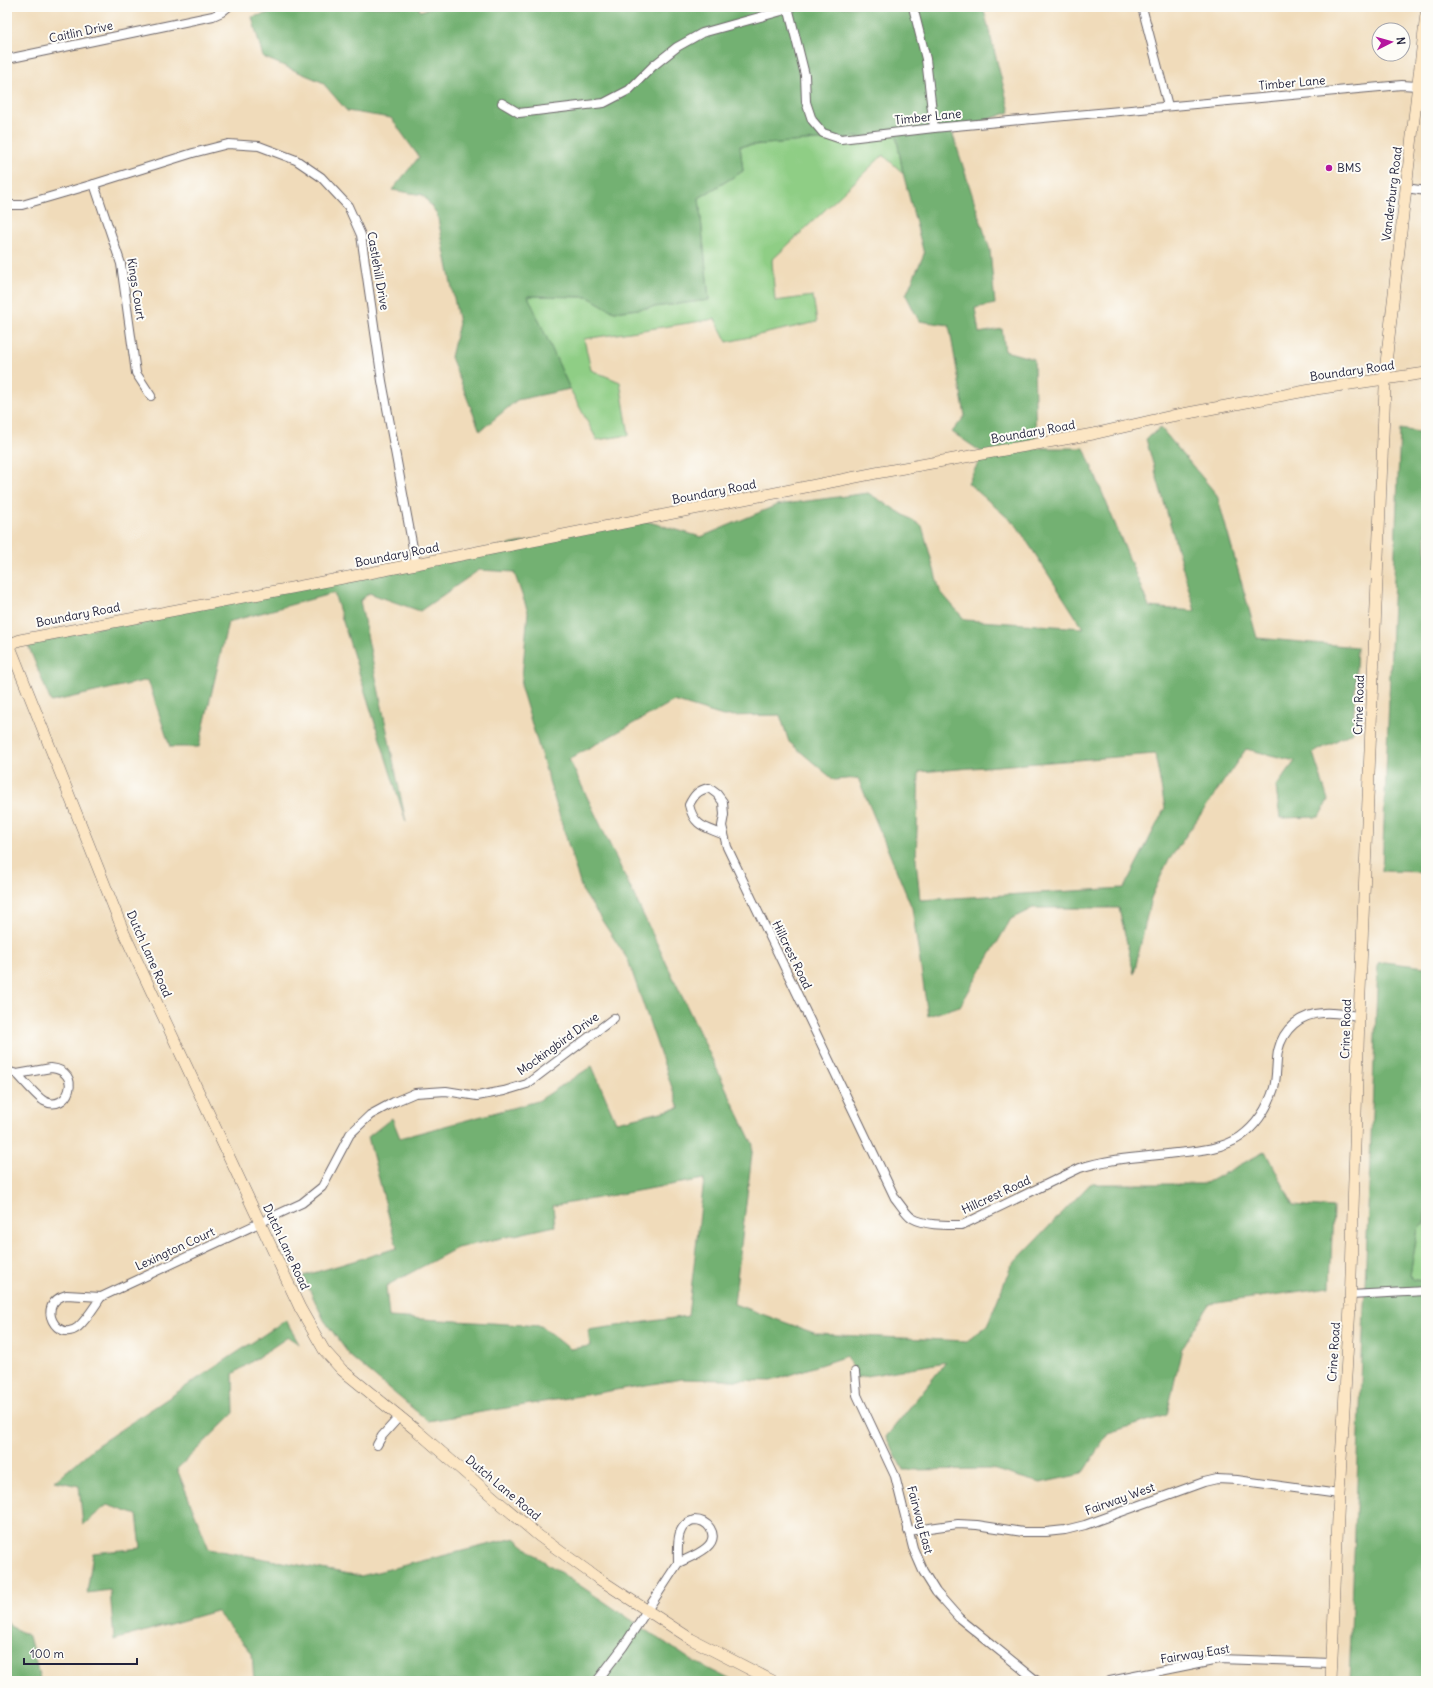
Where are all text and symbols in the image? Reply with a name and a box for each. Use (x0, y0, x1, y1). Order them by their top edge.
street label: Caitlin Drive (48, 17, 114, 46)
north arrow (1371, 22, 1411, 62)
text: N (1394, 36, 1408, 45)
street label: Timber Lane (1258, 72, 1326, 93)
street label: Timber Lane (894, 106, 962, 127)
street label: Vanderburg Road (1378, 146, 1405, 242)
place label: BMS (1337, 160, 1362, 175)
marker: BMS (1324, 163, 1334, 173)
street label: Castlehill Drive (364, 230, 393, 311)
street label: Kings Court (124, 257, 149, 321)
street label: Boundary Road (1309, 357, 1395, 384)
street label: Boundary Road (990, 417, 1076, 446)
street label: Boundary Road (671, 476, 757, 507)
street label: Boundary Road (354, 539, 440, 570)
street label: Boundary Road (35, 599, 121, 630)
street label: Crine Road (1350, 675, 1367, 735)
street label: Dutch Lane Road (124, 908, 175, 999)
street label: Hillcrest Road (769, 918, 815, 991)
street label: Crine Road (1337, 999, 1354, 1059)
street label: Mockingbird Drive (514, 1009, 601, 1078)
street label: Hillcrest Road (959, 1172, 1033, 1217)
street label: Dutch Lane Road (260, 1201, 313, 1292)
street label: Lexington Court (133, 1224, 217, 1274)
street label: Crine Road (1324, 1322, 1343, 1382)
street label: Dutch Lane Road (463, 1452, 544, 1523)
street label: Fairway West (1083, 1479, 1157, 1518)
street label: Fairway East (904, 1484, 937, 1556)
scale bar (24, 1640, 137, 1666)
street label: Fairway East (1159, 1641, 1231, 1666)
text: 100 m (30, 1646, 64, 1661)

